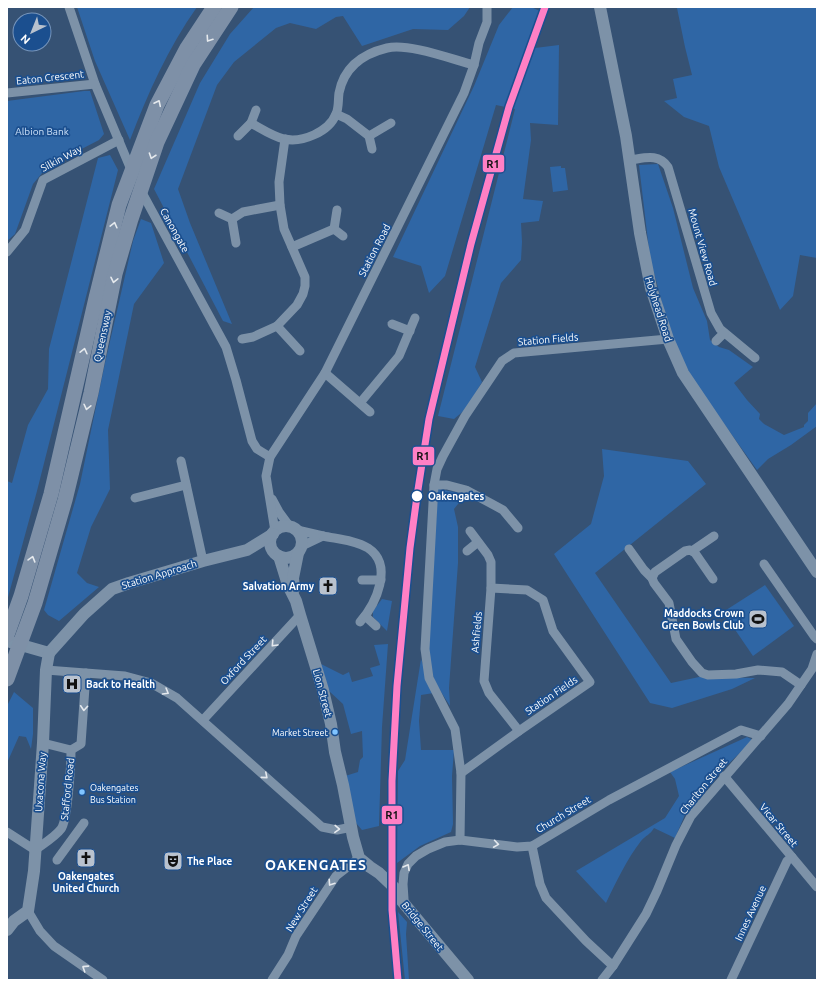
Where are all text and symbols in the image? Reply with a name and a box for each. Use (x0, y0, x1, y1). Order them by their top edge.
north arrow (12, 12, 52, 52)
text: N (18, 32, 32, 47)
one-way arrow (207, 35, 214, 42)
street label: Eaton Crescent (16, 68, 85, 87)
one-way arrow (153, 99, 161, 107)
park label: Albion Bank (15, 126, 69, 137)
street label: Silkin Way (39, 143, 84, 174)
one-way arrow (149, 152, 157, 159)
line badge: R1 (482, 154, 505, 173)
text: R1 (486, 158, 500, 170)
street label: Canongate (158, 206, 191, 254)
street label: Mount View Road (686, 207, 719, 287)
one-way arrow (109, 221, 118, 228)
street label: Station Road (356, 222, 392, 278)
street label: Holyhead Road (643, 275, 674, 343)
one-way arrow (110, 277, 119, 283)
street label: Queensway (92, 309, 113, 363)
street label: Station Fields (517, 331, 579, 348)
one-way arrow (79, 348, 87, 354)
one-way arrow (84, 404, 92, 411)
line badge: R1 (412, 446, 435, 466)
text: R1 (416, 450, 430, 462)
marker: Oakengates (410, 489, 424, 503)
place label: Oakengates (428, 491, 484, 502)
one-way arrow (27, 555, 36, 562)
street label: Station Approach (120, 558, 198, 591)
church icon: Salvation Army (317, 575, 339, 597)
place label: Salvation Army (243, 581, 315, 592)
place label: Maddocks Crown Green Bowls Club (662, 608, 744, 631)
sports icon: Maddocks Crown Green Bowls Club (747, 608, 769, 630)
street label: Ashfields (469, 611, 484, 653)
street label: Oxford Street (218, 634, 269, 687)
one-way arrow (271, 639, 278, 646)
street label: Lion Street (311, 668, 334, 718)
hospital icon: Back to Health (61, 673, 83, 695)
street label: Station Fields (523, 674, 579, 717)
place label: Back to Health (86, 679, 155, 690)
one-way arrow (162, 687, 169, 694)
one-way arrow (79, 705, 88, 711)
marker: Market Street (330, 727, 340, 737)
place label: Market Street (272, 728, 328, 738)
street label: Uxacona Way (33, 752, 48, 812)
street label: Charlton Street (677, 756, 729, 817)
street label: Stafford Road (59, 757, 76, 821)
one-way arrow (260, 771, 267, 778)
place label: Oakengates Bus Station (90, 783, 138, 805)
marker: Oakengates Bus Station (77, 787, 87, 797)
street label: Church Street (534, 794, 593, 835)
street label: Vicar Street (757, 802, 800, 849)
line badge: R1 (381, 805, 403, 825)
text: R1 (385, 809, 399, 821)
one-way arrow (334, 825, 340, 833)
one-way arrow (493, 839, 499, 848)
church icon: Oakengates United Church (75, 847, 97, 869)
theatre icon: The Place (162, 850, 184, 872)
place label: The Place (187, 856, 233, 867)
district label: OAKENGATES (265, 857, 367, 873)
one-way arrow (403, 864, 410, 871)
place label: Oakengates United Church (53, 871, 120, 894)
one-way arrow (328, 879, 335, 886)
street label: Innes Avenue (733, 884, 768, 943)
street label: New Street (283, 885, 320, 934)
street label: Bridge Street (399, 900, 446, 953)
one-way arrow (82, 966, 89, 973)

